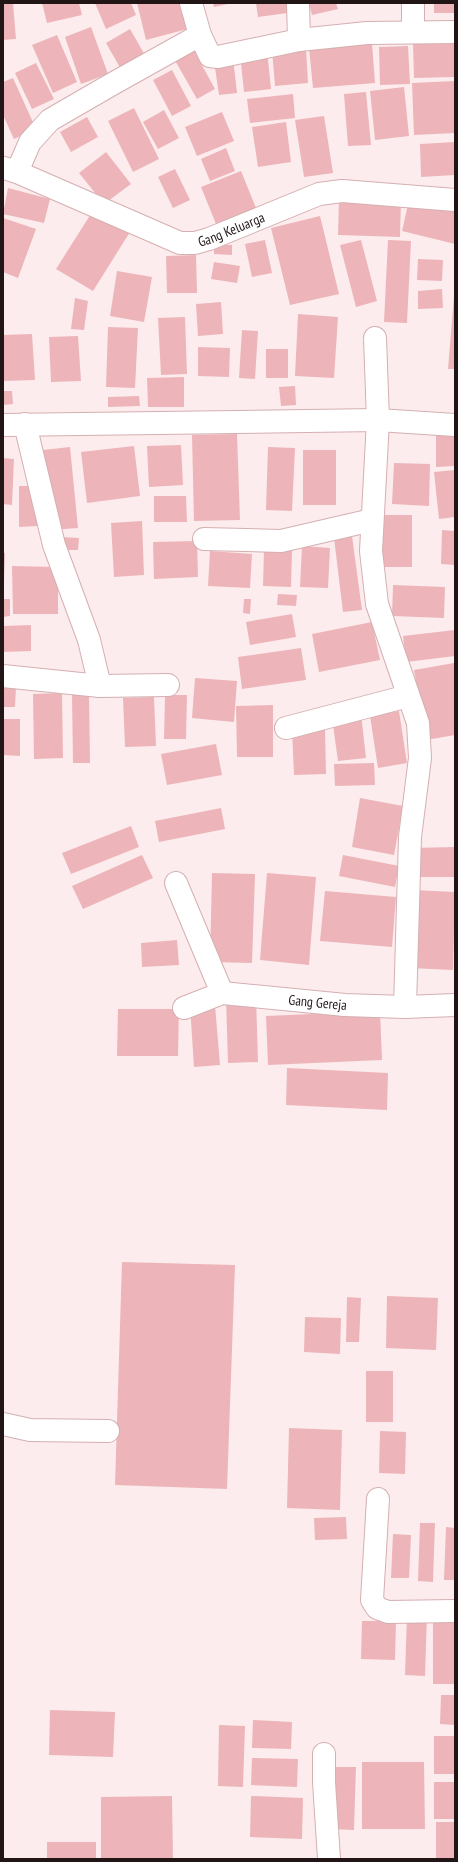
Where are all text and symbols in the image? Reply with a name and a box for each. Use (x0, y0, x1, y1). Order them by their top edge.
street label: Gang Keluarga (196, 208, 267, 251)
street label: Gang Gereja (288, 991, 348, 1014)

